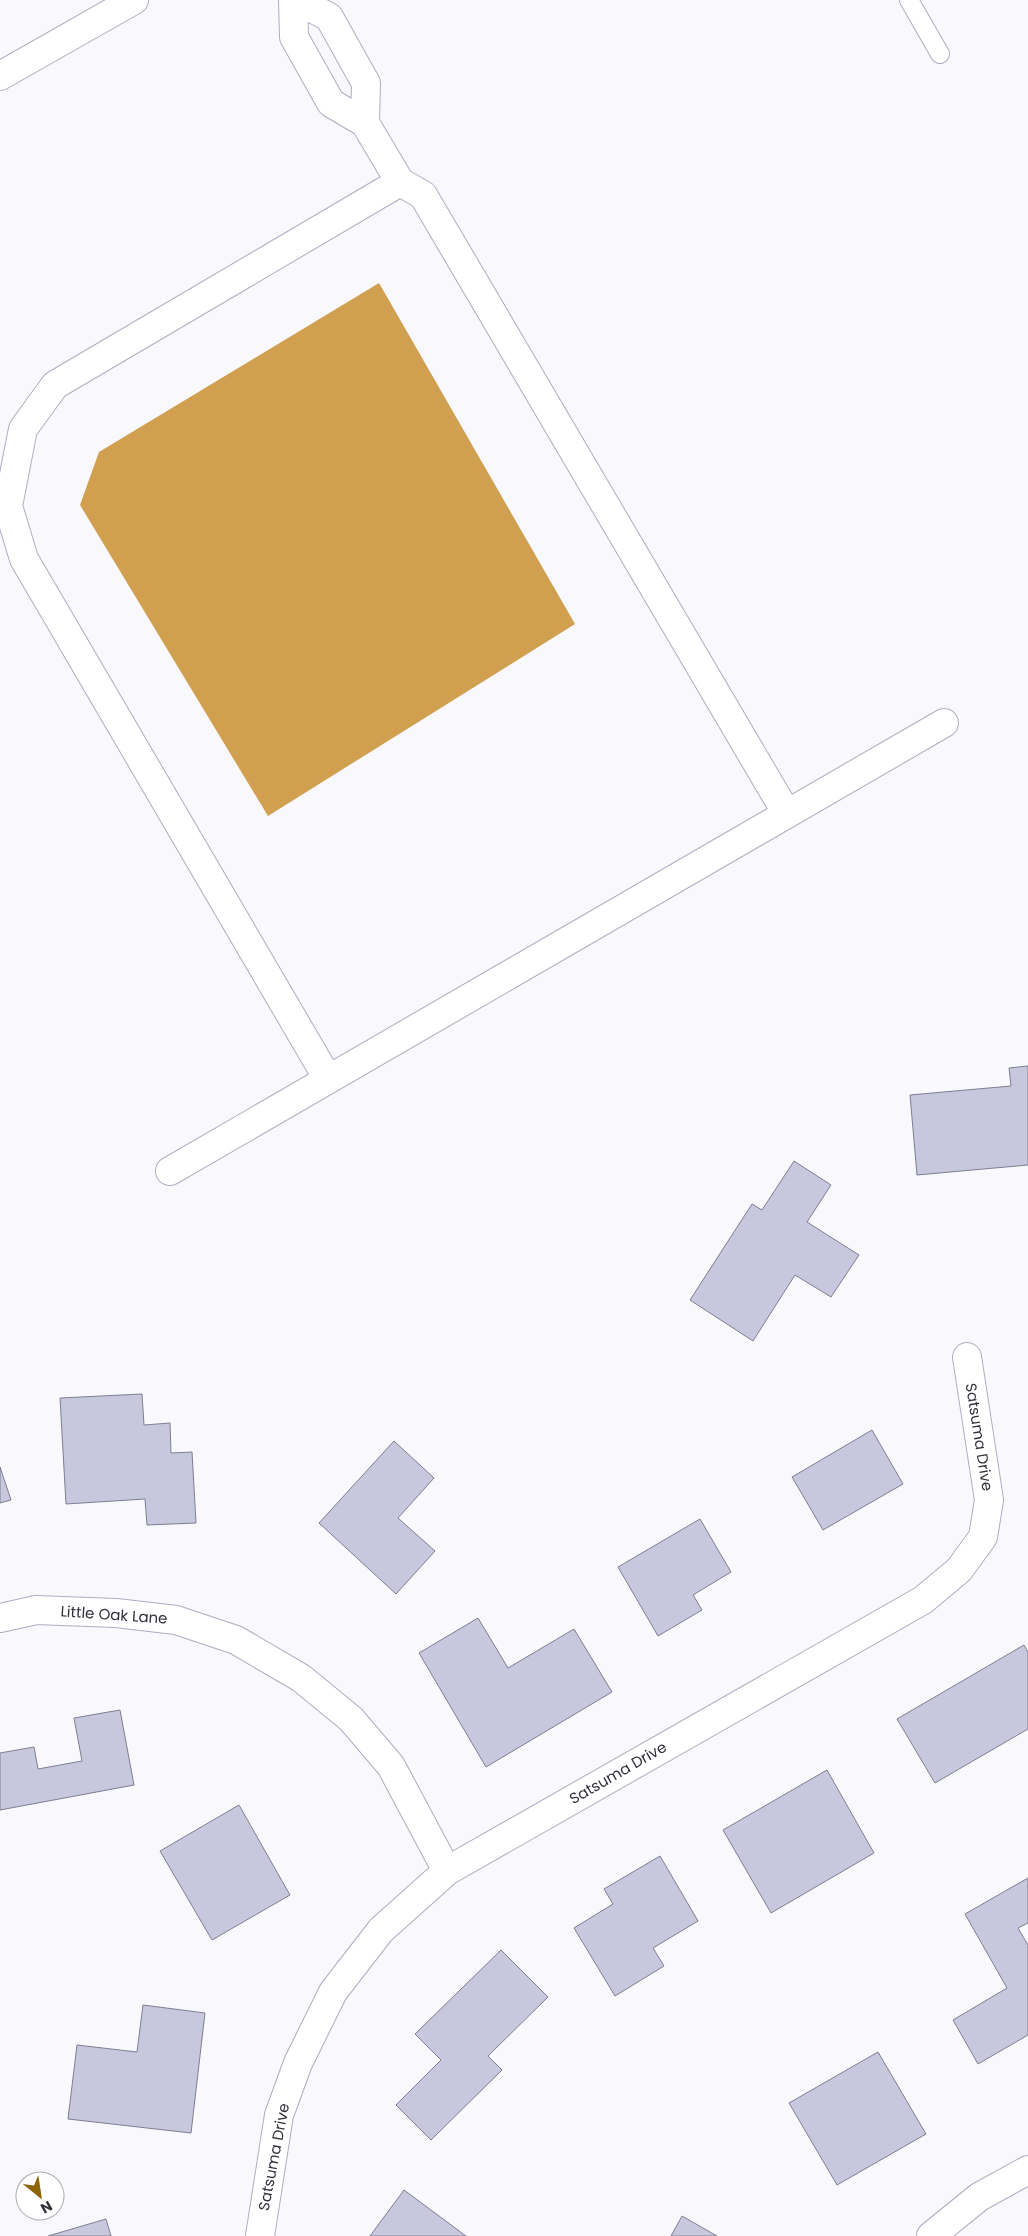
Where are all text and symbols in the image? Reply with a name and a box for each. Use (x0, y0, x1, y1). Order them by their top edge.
street label: Satsuma Drive (961, 1381, 998, 1492)
street label: Little Oak Lane (60, 1600, 168, 1629)
street label: Satsuma Drive (565, 1736, 670, 1809)
street label: Satsuma Drive (253, 2101, 294, 2212)
north arrow (15, 2171, 65, 2221)
text: N (37, 2196, 56, 2219)

